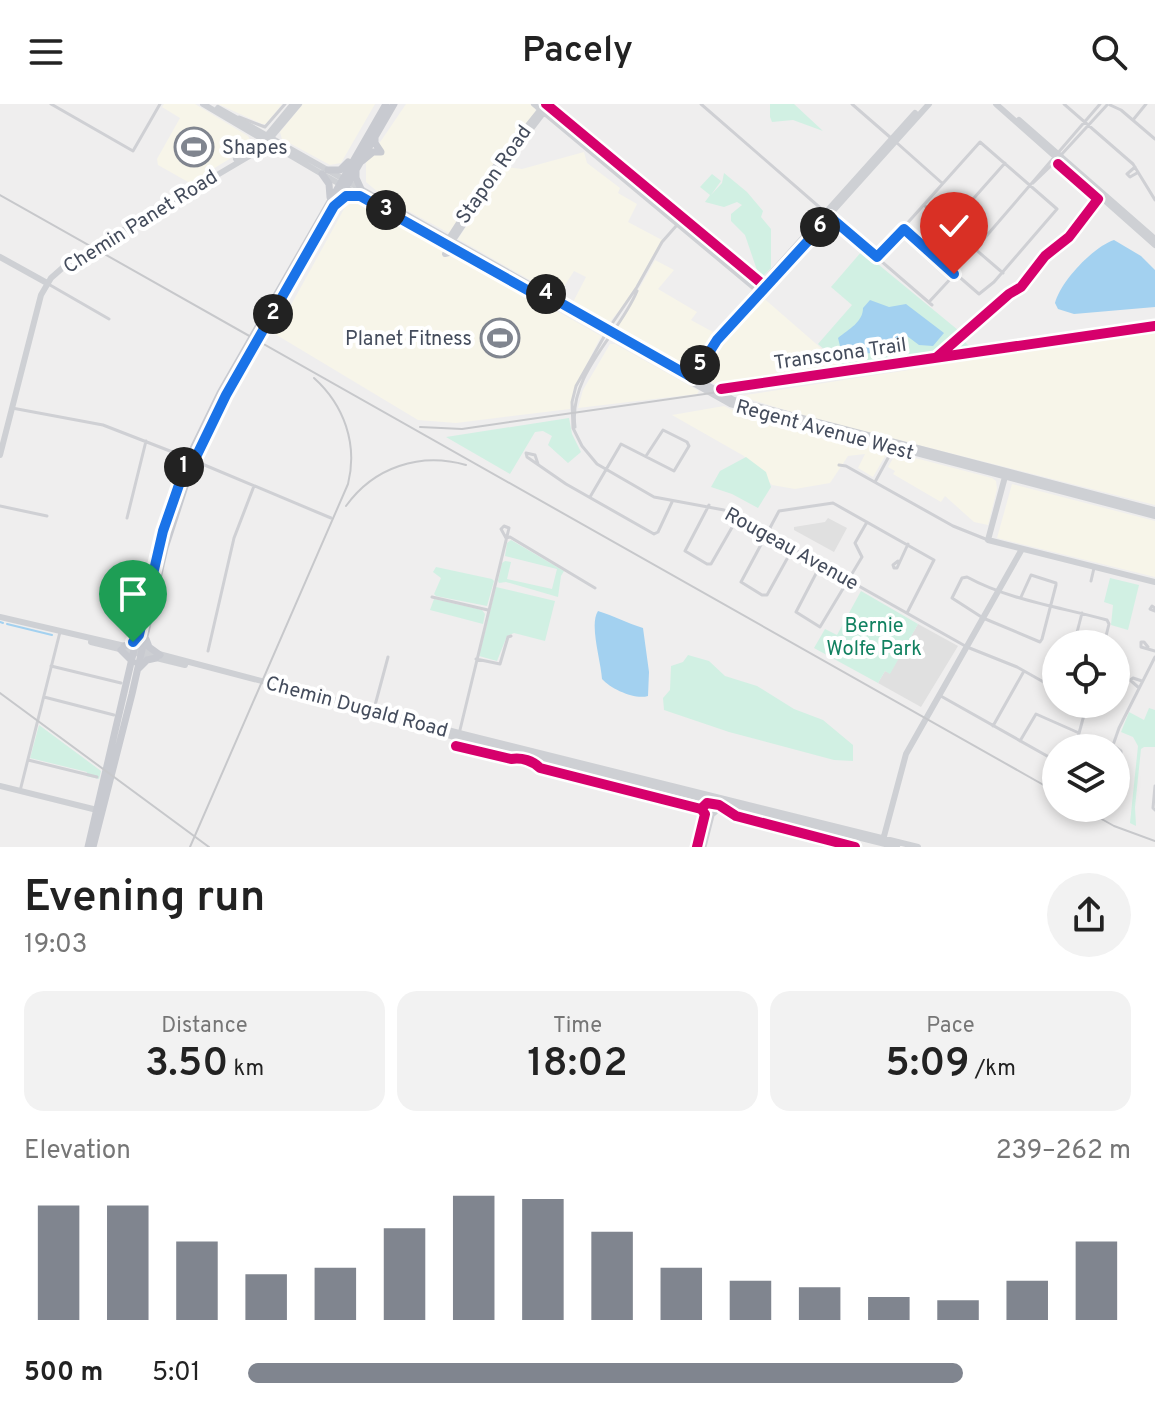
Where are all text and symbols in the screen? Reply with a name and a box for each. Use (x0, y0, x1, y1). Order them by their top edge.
text: Pacely (522, 29, 633, 75)
icon: menu (24, 30, 68, 74)
icon: search (1087, 30, 1131, 74)
street label: Stapon Road (451, 121, 538, 230)
sports icon: Shapes (173, 126, 215, 168)
place label: Shapes (222, 136, 288, 162)
street label: Chemin Panet Road (59, 165, 223, 281)
pin: 3 (366, 190, 406, 230)
pin (920, 192, 988, 274)
text: 3 (379, 196, 393, 223)
icon: check (932, 204, 976, 248)
pin: 6 (800, 207, 840, 247)
text: 6 (813, 213, 827, 240)
pin: 4 (526, 274, 566, 314)
text: 4 (539, 280, 553, 307)
pin: 2 (253, 294, 293, 334)
text: 2 (266, 300, 280, 327)
sports icon: Planet Fitness (479, 317, 521, 359)
place label: Planet Fitness (345, 327, 472, 353)
street label: Transcona Trail (772, 333, 908, 377)
pin: 5 (680, 345, 720, 385)
text: 5 (693, 351, 707, 378)
street label: Regent Avenue West (733, 395, 916, 467)
pin: 1 (164, 447, 204, 487)
text: 1 (180, 453, 188, 480)
street label: Rougeau Avenue (719, 502, 863, 597)
pin (99, 560, 167, 642)
icon: arrive (111, 572, 155, 616)
park label: Bernie Wolfe Park (826, 614, 922, 663)
map controls (1042, 630, 1130, 822)
button: locate (1042, 630, 1130, 718)
street label: Chemin Dugald Road (262, 671, 450, 745)
button: layers (1042, 734, 1130, 822)
text: Evening run (24, 871, 265, 927)
button: share (1047, 873, 1131, 957)
text: 19:03 (24, 929, 87, 962)
text: Distance (161, 1013, 248, 1040)
text: Time (553, 1013, 602, 1040)
text: Pace (926, 1013, 975, 1040)
text: 3.50 (145, 1040, 228, 1090)
text: 18:02 (527, 1040, 628, 1090)
text: 5:09 (885, 1040, 970, 1090)
text: km (228, 1056, 264, 1083)
text: /km (970, 1056, 1016, 1083)
text: Elevation (24, 1135, 131, 1168)
text: 239–262 m (996, 1135, 1131, 1168)
text: 500 m (24, 1357, 103, 1390)
text: 5:01 (152, 1357, 200, 1390)

